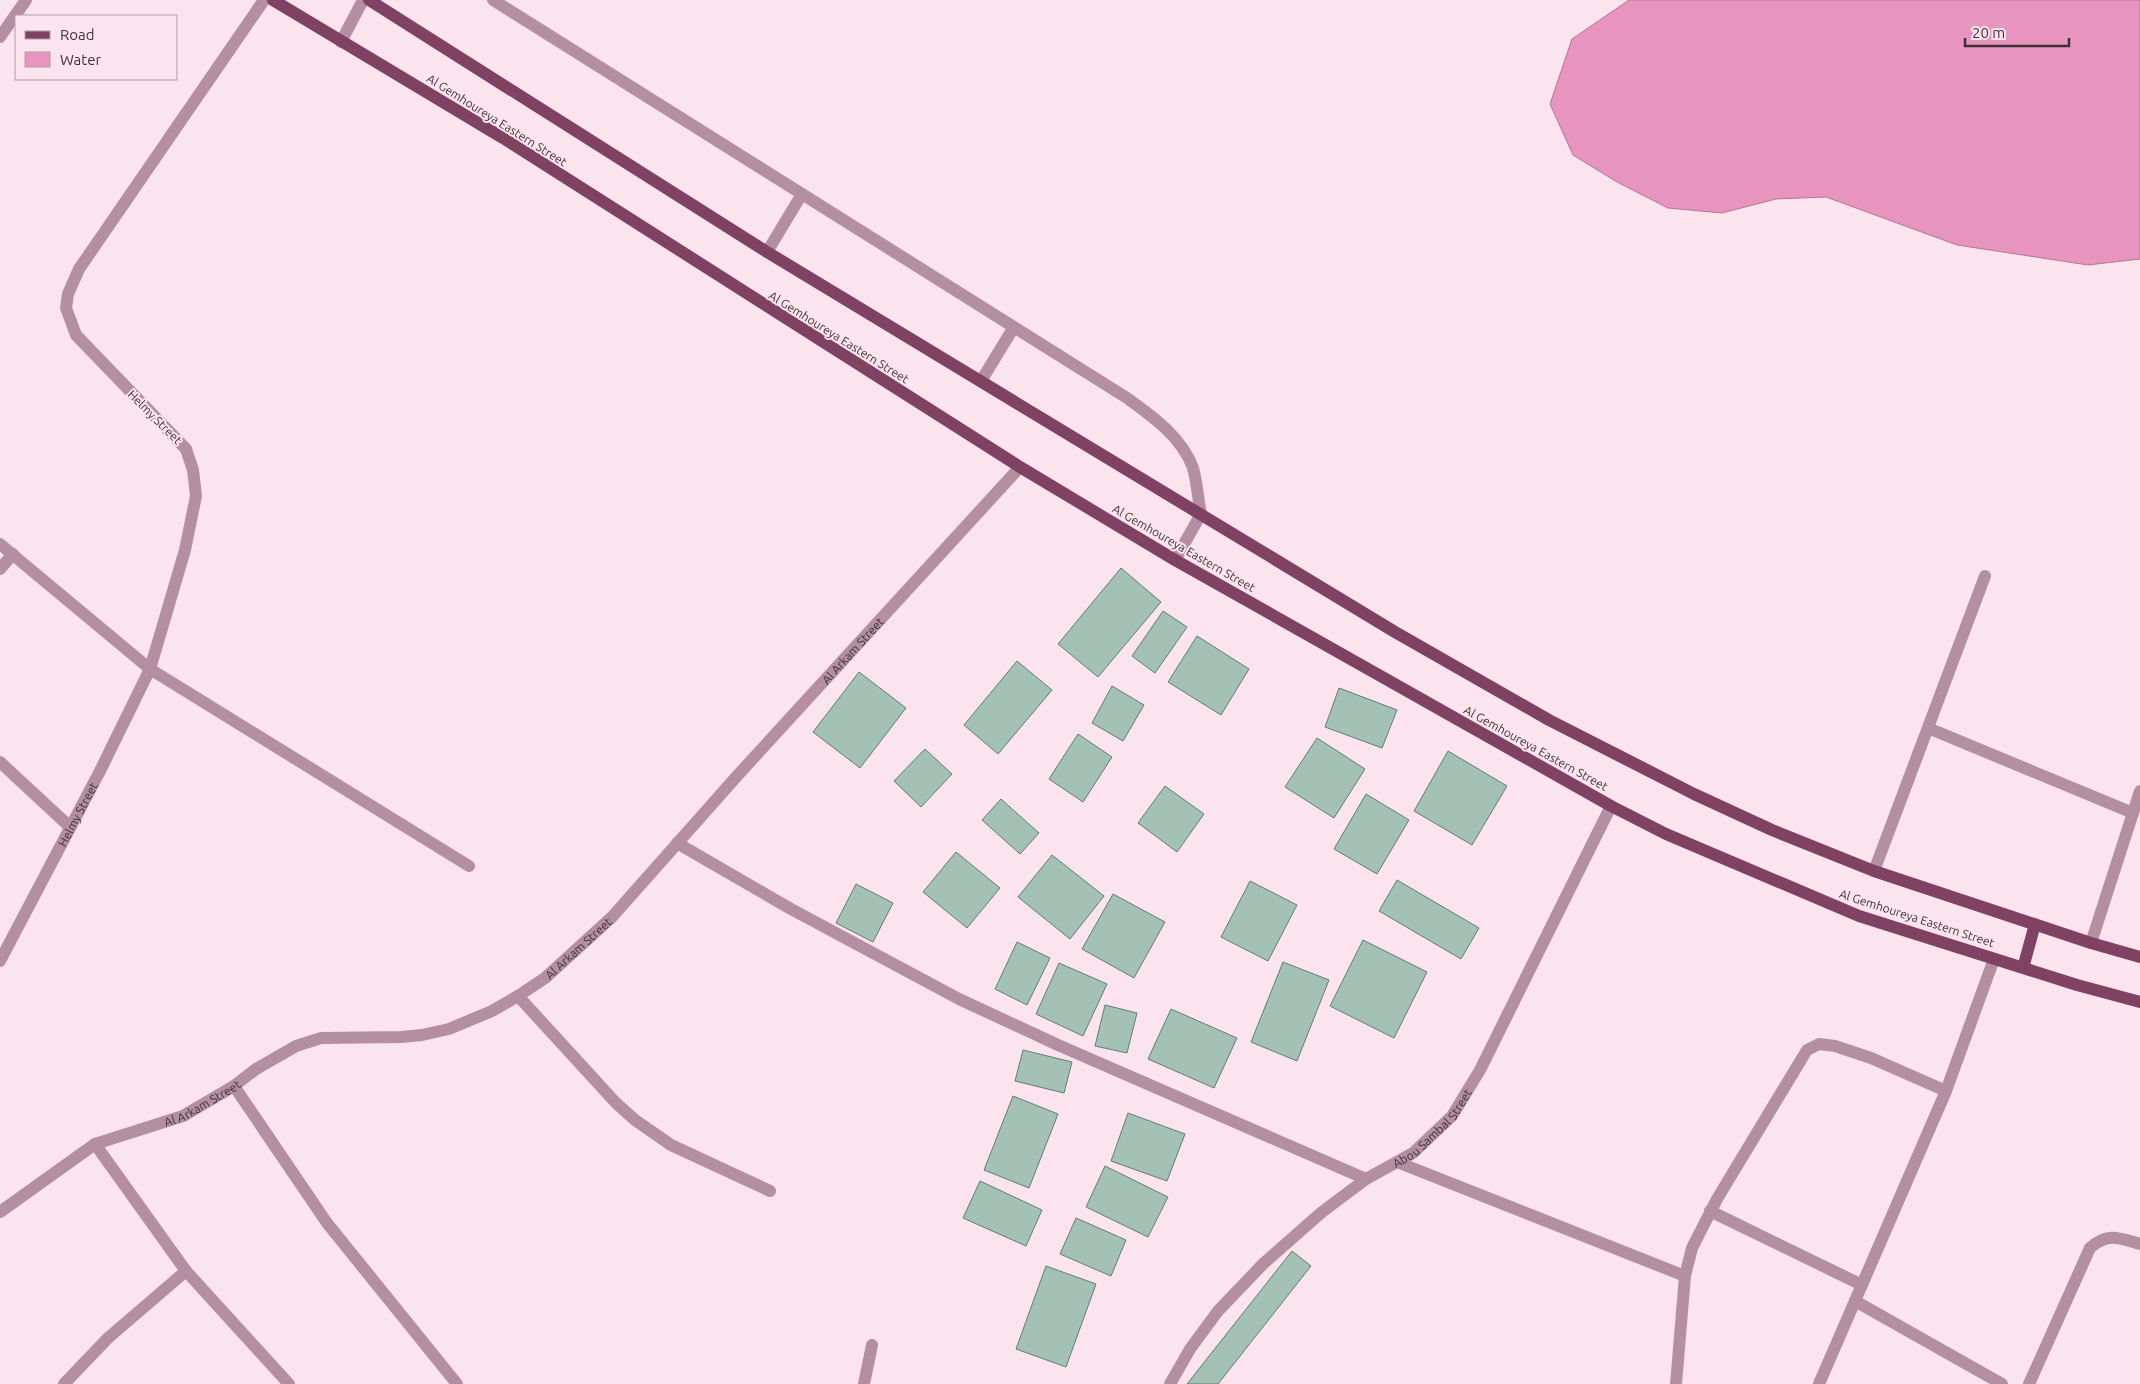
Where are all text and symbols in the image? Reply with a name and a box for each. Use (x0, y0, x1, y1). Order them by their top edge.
legend (15, 15, 178, 80)
scale bar (1965, 15, 2069, 47)
text: 20 m (1972, 24, 2005, 41)
text: Road (60, 26, 95, 43)
text: Water (60, 51, 101, 68)
street label: Al Gemhoureya Eastern Street (425, 71, 569, 169)
street label: Al Gemhoureya Eastern Street (767, 288, 911, 386)
street label: Helmy Street (125, 387, 185, 447)
street label: Al Gemhoureya Eastern Street (1110, 502, 1258, 594)
street label: Al Arkam Street (819, 614, 886, 686)
street label: Al Gemhoureya Eastern Street (1462, 703, 1610, 793)
street label: Helmy Street (55, 780, 100, 848)
street label: Al Gemhoureya Eastern Street (1838, 887, 1996, 949)
street label: Al Arkam Street (542, 914, 614, 981)
street label: Al Arkam Street (162, 1077, 243, 1128)
street label: Abou Sambal Street (1390, 1086, 1474, 1170)

